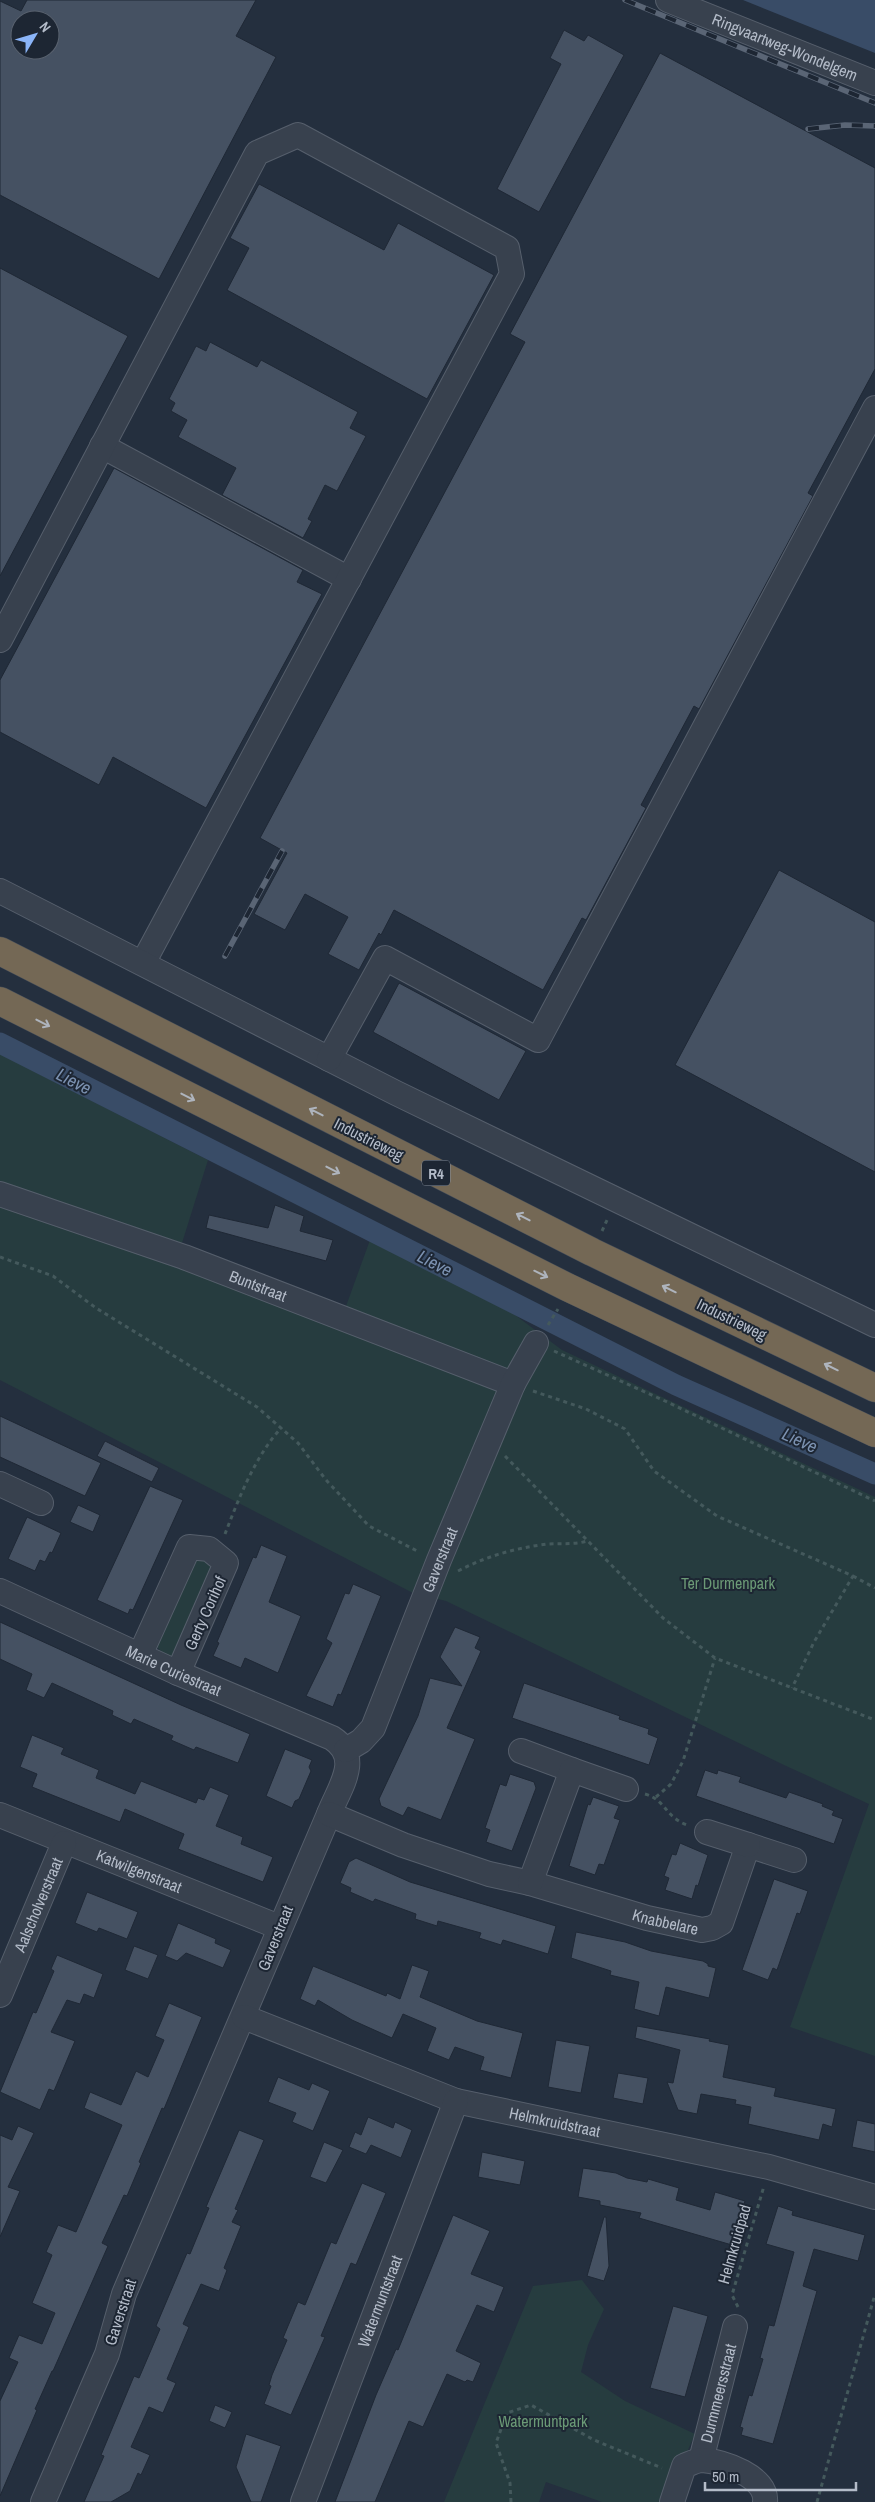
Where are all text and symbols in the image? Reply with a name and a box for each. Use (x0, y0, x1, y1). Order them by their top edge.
street label: Ringvaartweg-Wondelgem (709, 8, 861, 86)
north arrow (10, 10, 60, 60)
text: N (36, 18, 55, 36)
one-way arrow (36, 1018, 51, 1028)
water label: Lieve (52, 1062, 96, 1100)
one-way arrow (180, 1093, 195, 1102)
one-way arrow (309, 1107, 324, 1116)
street label: Industrieweg (331, 1112, 408, 1166)
road number: R4 (422, 1160, 450, 1186)
one-way arrow (325, 1166, 340, 1175)
one-way arrow (516, 1212, 531, 1222)
water label: Lieve (413, 1244, 457, 1282)
street label: Buntstraat (226, 1265, 290, 1307)
one-way arrow (533, 1270, 548, 1279)
one-way arrow (662, 1284, 677, 1293)
street label: Industrieweg (693, 1293, 771, 1346)
one-way arrow (824, 1362, 839, 1371)
water label: Lieve (778, 1421, 822, 1459)
street label: Gaverstraat (416, 1524, 463, 1596)
street label: Gerty Corihof (179, 1572, 231, 1653)
park label: Ter Durmenpark (681, 1572, 775, 1594)
street label: Marie Curiestraat (122, 1640, 225, 1701)
street label: Katwilgenstraat (93, 1844, 186, 1898)
street label: Aalscholverstraat (8, 1854, 68, 1956)
street label: Gaverstraat (252, 1902, 298, 1974)
street label: Knabbelare (630, 1903, 701, 1940)
street label: Helmkruidstraat (507, 2102, 603, 2142)
street label: Helmkruidpad (712, 2202, 756, 2286)
street label: Watermuntstraat (352, 2252, 407, 2350)
street label: Gaverstraat (99, 2276, 141, 2348)
street label: Durmmeersstraat (695, 2341, 741, 2445)
park label: Watermuntpark (498, 2410, 588, 2432)
scale bar (705, 2460, 856, 2492)
text: 50 m (712, 2466, 739, 2487)

